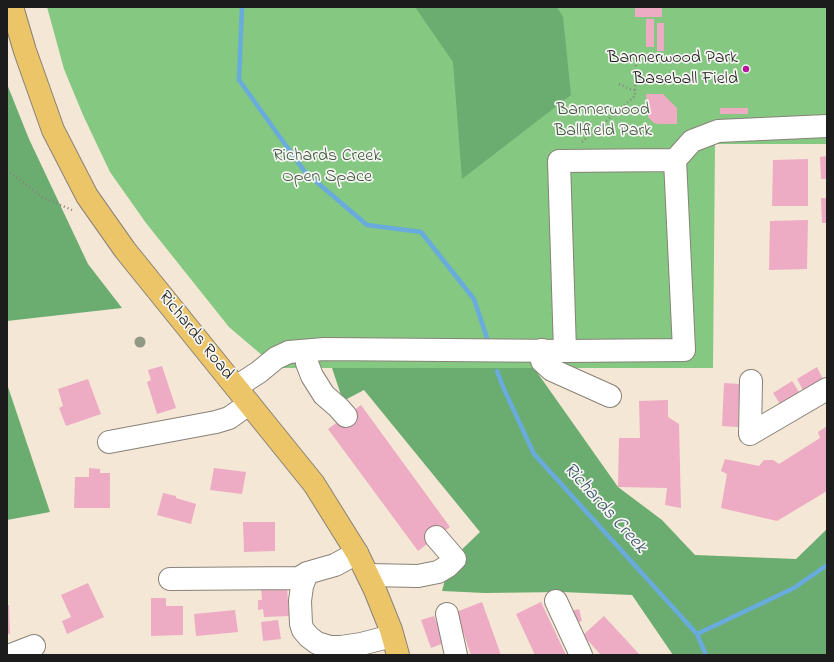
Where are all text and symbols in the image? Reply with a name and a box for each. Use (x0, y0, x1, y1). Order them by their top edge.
place label: Bannerwood Park Baseball Field (607, 48, 738, 90)
marker: Bannerwood Park Baseball Field (741, 64, 751, 74)
park label: Bannerwood Ballfield Park (554, 100, 652, 142)
park label: Richards Creek Open Space (273, 146, 381, 188)
street label: Richards Road (153, 287, 237, 385)
water label: Richards Creek (557, 459, 651, 559)

